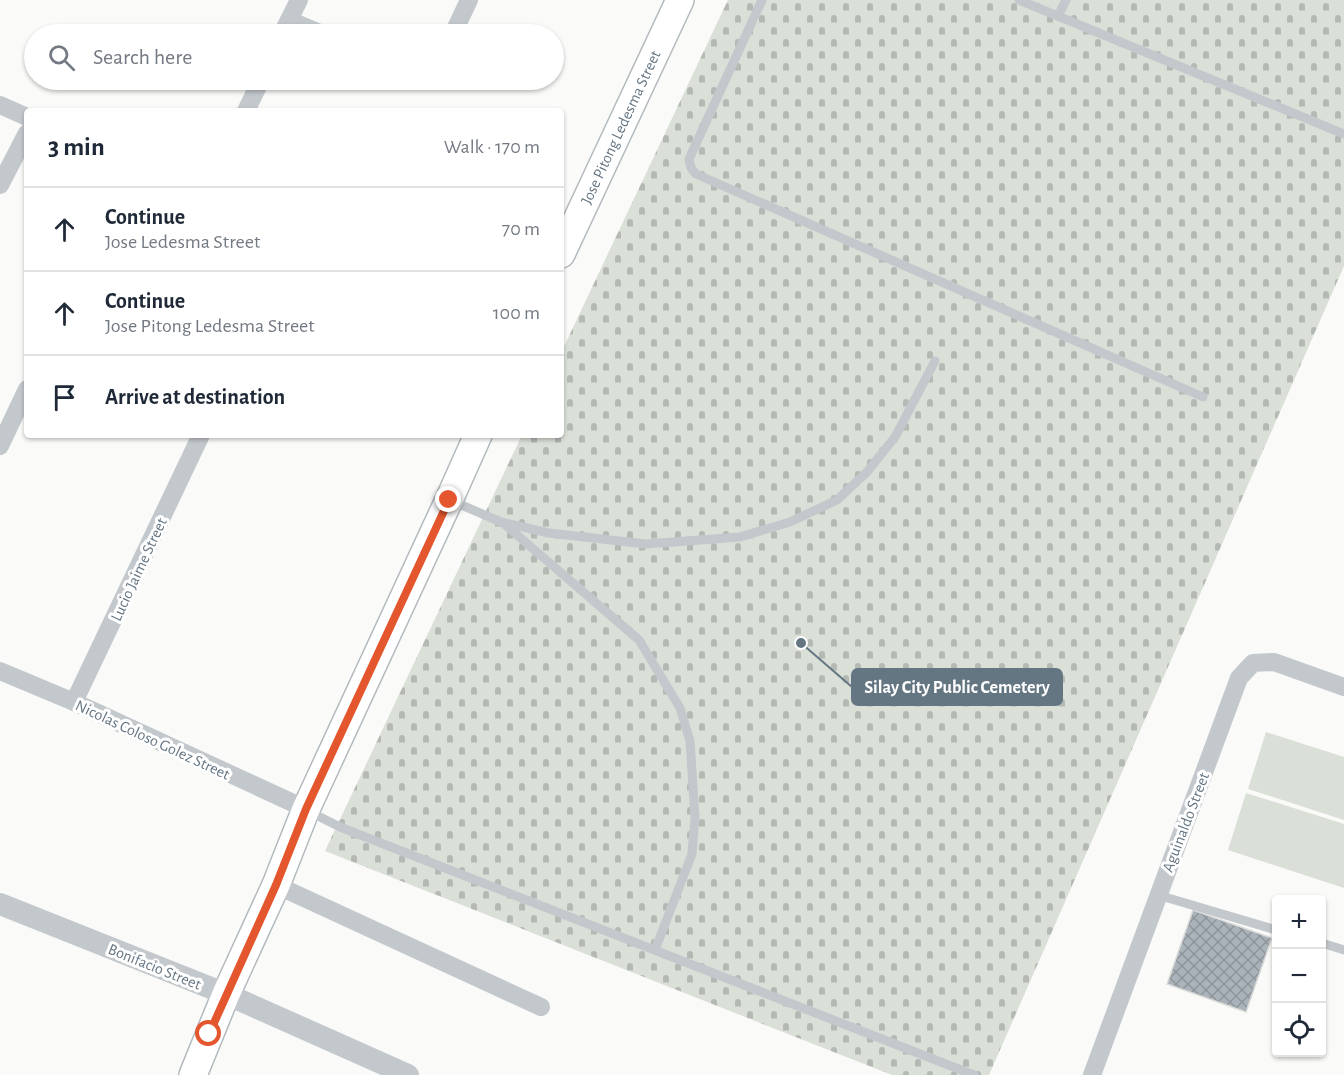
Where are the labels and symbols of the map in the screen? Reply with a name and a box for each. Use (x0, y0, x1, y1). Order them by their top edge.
street label: Jose Pitong Ledesma Street (578, 48, 664, 207)
route end (435, 486, 461, 512)
street label: Lucio Jaime Street (108, 515, 170, 623)
callout: Silay City Public Cemetery (852, 669, 1062, 705)
text: Silay City Public Cemetery (864, 679, 1051, 697)
street label: Nicolas Coloso Golez Street (73, 697, 232, 783)
street label: Aguinaldo Street (1160, 770, 1212, 874)
street label: Bonifacio Street (106, 941, 203, 993)
route start (195, 1020, 221, 1046)

